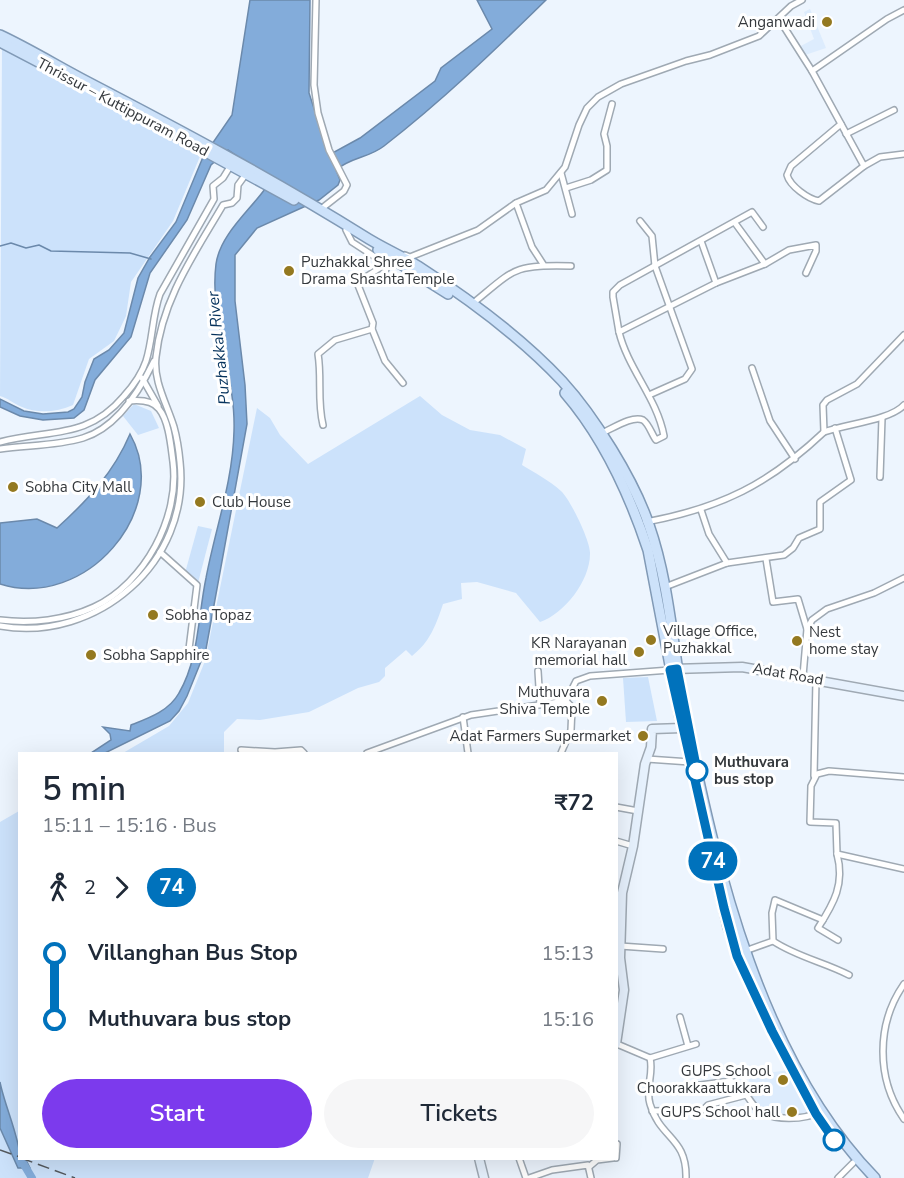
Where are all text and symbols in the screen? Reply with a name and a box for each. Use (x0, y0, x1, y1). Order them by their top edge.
place label: Anganwadi (738, 12, 815, 32)
marker: Anganwadi (820, 15, 834, 29)
street label: Thrissur – Kuttippuram Road (34, 53, 212, 161)
place label: Puzhakkal Shree Drama ShashtaTemple (301, 252, 454, 289)
marker: Puzhakkal Shree Drama ShashtaTemple (282, 264, 296, 278)
water label: Puzhakkal River (202, 289, 236, 406)
place label: Sobha City Mall (25, 477, 132, 497)
marker: Sobha City Mall (6, 480, 20, 494)
place label: Club House (212, 492, 291, 512)
marker: Club House (193, 495, 207, 509)
place label: Sobha Topaz (165, 605, 252, 625)
marker: Sobha Topaz (146, 608, 160, 622)
place label: Village Office, Puzhakkal (662, 621, 757, 658)
place label: Nest home stay (809, 622, 879, 659)
place label: KR Narayanan memorial hall (531, 633, 628, 670)
marker: Village Office, Puzhakkal (644, 633, 658, 647)
marker: Nest home stay (790, 634, 804, 648)
place label: Sobha Sapphire (103, 645, 210, 665)
marker: KR Narayanan memorial hall (632, 645, 646, 659)
marker: Sobha Sapphire (84, 648, 98, 662)
street label: Adat Road (751, 658, 825, 690)
place label: Muthuvara Shiva Temple (500, 682, 590, 719)
marker: Muthuvara Shiva Temple (595, 694, 609, 708)
place label: Adat Farmers Supermarket (449, 726, 632, 746)
marker: Adat Farmers Supermarket (636, 729, 650, 743)
place label: Muthuvara bus stop (714, 752, 789, 789)
marker: Muthuvara bus stop (686, 760, 708, 782)
text: 5 min (42, 767, 126, 812)
text: ₹72 (554, 788, 594, 818)
text: 15:11 – 15:16 · Bus (42, 812, 217, 839)
line badge: 74 (686, 842, 740, 880)
text: 74 (700, 847, 726, 875)
icon: walk (42, 871, 75, 904)
icon: forward (105, 871, 138, 904)
text: 74 (159, 873, 184, 901)
text: 2 (84, 874, 96, 901)
text: Villanghan Bus Stop (88, 938, 298, 968)
text: 15:13 (541, 940, 594, 967)
text: Muthuvara bus stop (88, 1004, 291, 1034)
text: 15:16 (541, 1006, 594, 1033)
place label: GUPS School Choorakkaattukkara (637, 1061, 772, 1098)
marker: GUPS School Choorakkaattukkara (776, 1073, 790, 1087)
button: Start (42, 1079, 312, 1148)
button: Tickets (324, 1079, 594, 1148)
place label: GUPS School hall (661, 1102, 781, 1122)
marker: GUPS School hall (785, 1105, 799, 1119)
unlabelled marker (823, 1129, 845, 1151)

